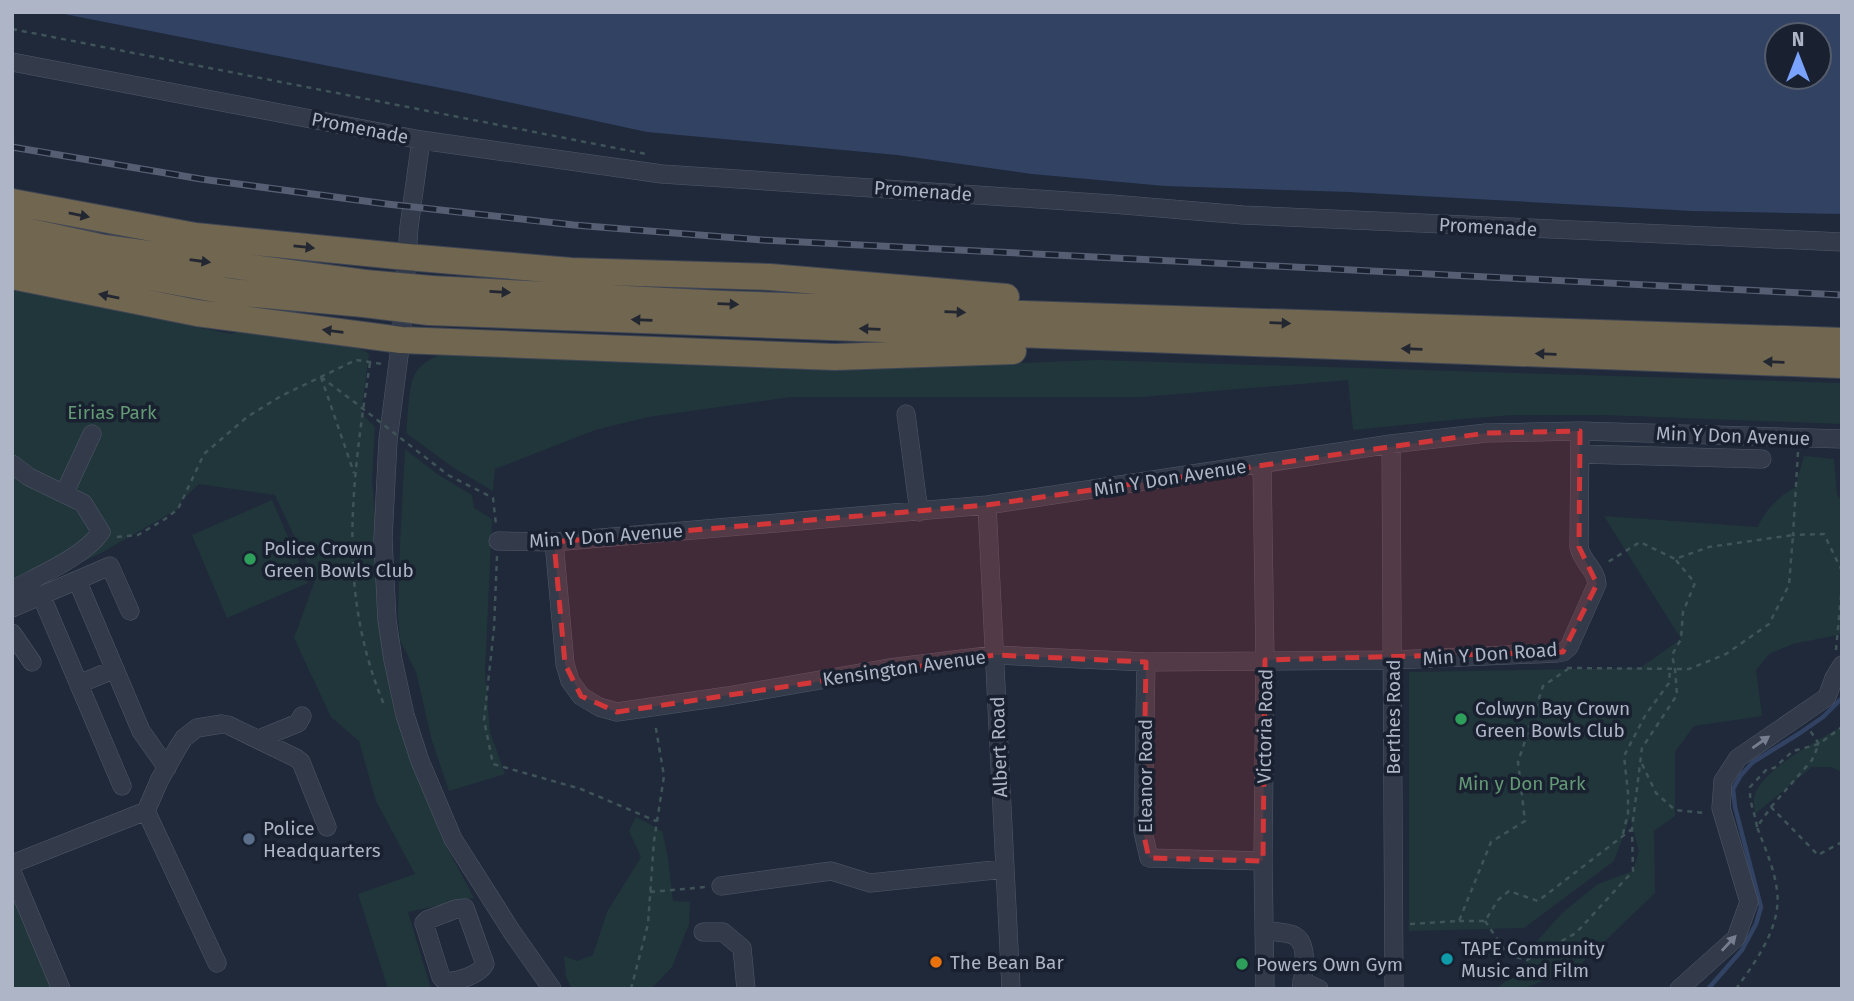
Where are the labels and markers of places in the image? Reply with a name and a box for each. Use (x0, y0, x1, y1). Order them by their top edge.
place label: Police Crown Green Bowls Club (264, 537, 414, 582)
marker: Police Crown Green Bowls Club (242, 551, 258, 567)
place label: Colwyn Bay Crown Green Bowls Club (1475, 697, 1630, 742)
marker: Colwyn Bay Crown Green Bowls Club (1453, 711, 1469, 727)
place label: Police Headquarters (263, 817, 381, 862)
marker: Police Headquarters (241, 831, 257, 847)
place label: TAPE Community Music and Film (1461, 937, 1605, 982)
place label: The Bean Bar (950, 951, 1064, 974)
marker: TAPE Community Music and Film (1439, 951, 1455, 967)
place label: Powers Own Gym (1256, 953, 1403, 976)
marker: The Bean Bar (928, 954, 944, 970)
marker: Powers Own Gym (1234, 956, 1250, 972)

